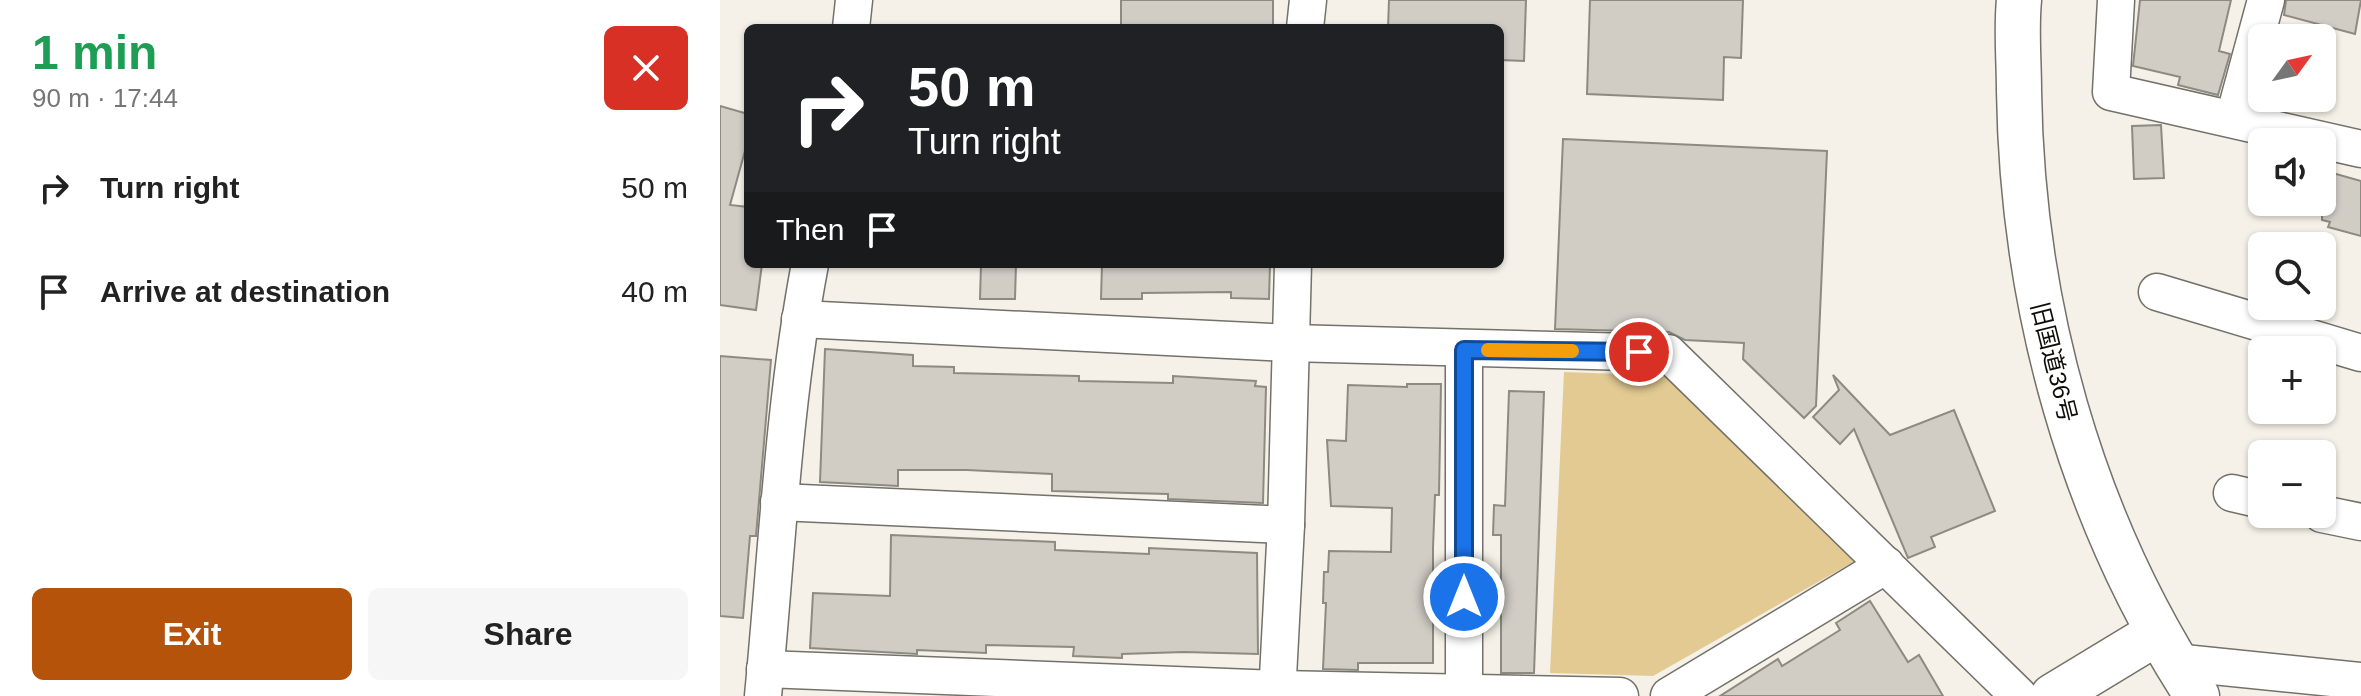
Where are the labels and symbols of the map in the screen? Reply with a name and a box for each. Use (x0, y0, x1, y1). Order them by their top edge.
north arrow (2248, 24, 2336, 112)
street label: 旧国道36号 (2026, 299, 2082, 425)
pin (1605, 318, 1673, 386)
position arrow (1422, 555, 1506, 639)

